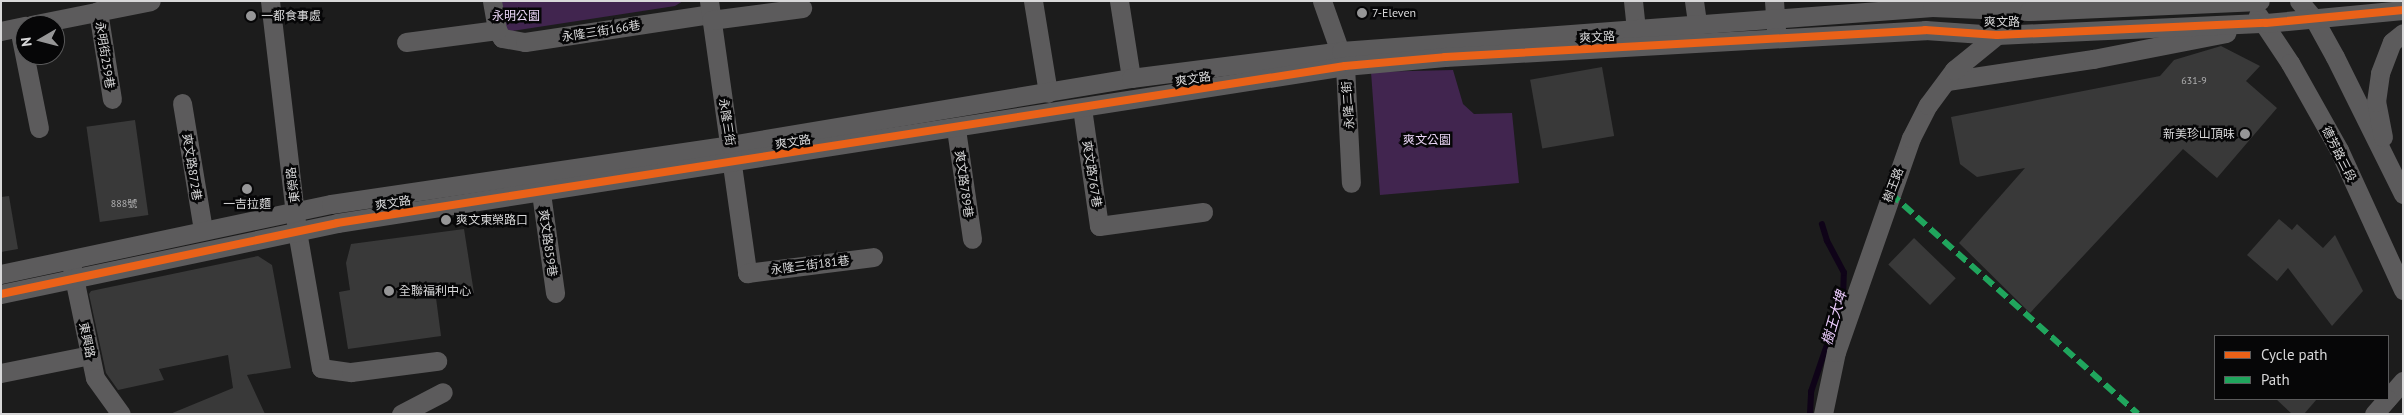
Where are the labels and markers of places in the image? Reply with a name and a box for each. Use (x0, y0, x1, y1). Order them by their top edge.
place label: 7-Eleven (1372, 6, 1416, 20)
marker: 7-Eleven (1356, 7, 1368, 19)
place label: 一都食事處 (261, 9, 321, 23)
marker: 一都食事處 (245, 10, 257, 22)
place label: 新美珍山頂味 (2163, 127, 2235, 141)
marker: 新美珍山頂味 (2239, 128, 2251, 140)
marker: 一吉拉麵 (241, 183, 253, 195)
place label: 一吉拉麵 (223, 197, 271, 211)
place label: 爽文東榮路口 (456, 213, 528, 227)
marker: 爽文東榮路口 (440, 214, 452, 226)
place label: 全聯福利中心 (399, 284, 471, 298)
marker: 全聯福利中心 (383, 285, 395, 297)

